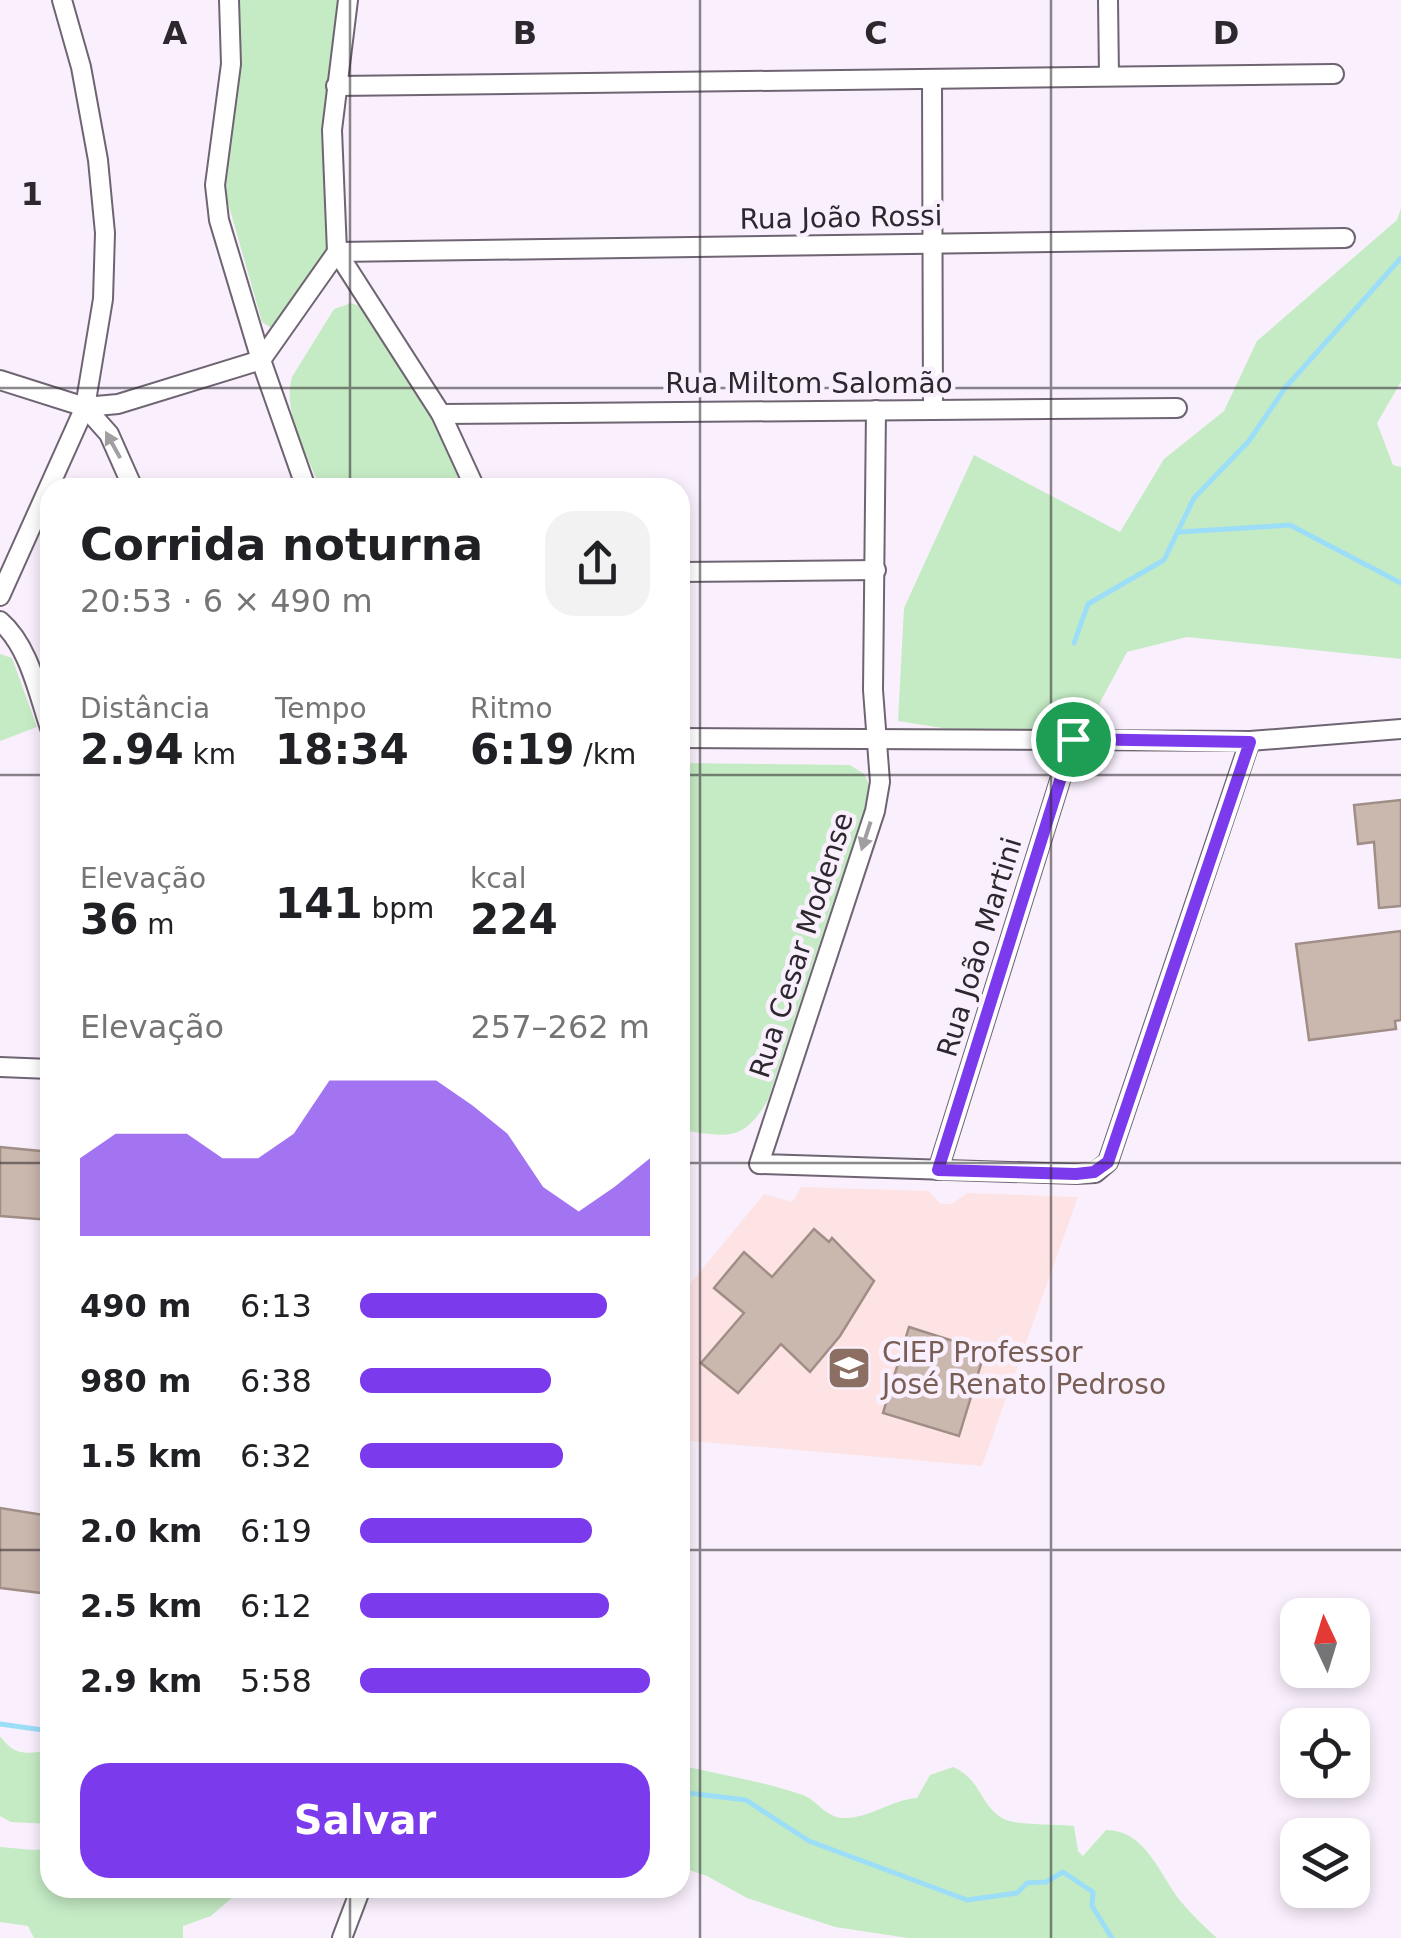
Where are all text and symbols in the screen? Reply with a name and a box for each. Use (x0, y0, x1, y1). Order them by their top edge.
text: A (163, 14, 188, 52)
text: B (513, 14, 537, 52)
text: C (864, 14, 888, 52)
text: D (1213, 14, 1239, 52)
text: 1 (21, 175, 43, 213)
street label: Rua João Rossi (739, 199, 943, 236)
street label: Rua Miltom Salomão (665, 367, 953, 400)
one-way arrow (105, 430, 122, 459)
button: share (545, 511, 650, 616)
text: Corrida noturna (80, 518, 483, 571)
text: 20:53 · 6 × 490 m (80, 582, 373, 620)
text: Distância (80, 692, 210, 725)
text: Tempo (275, 692, 367, 725)
text: Ritmo (470, 692, 553, 725)
pin (1031, 697, 1116, 782)
icon: arrive (1046, 712, 1101, 767)
text: 2.94 (80, 725, 184, 774)
text: 18:34 (275, 725, 409, 774)
text: 6:19 (470, 725, 574, 774)
text: km (184, 738, 236, 771)
text: /km (574, 738, 636, 771)
street label: Rua Cesar Modense (743, 808, 860, 1082)
one-way arrow (858, 822, 873, 852)
street label: Rua João Martini (930, 833, 1029, 1061)
text: Elevação (80, 862, 206, 895)
text: kcal (470, 862, 527, 895)
text: 141 (275, 879, 363, 928)
text: bpm (363, 892, 434, 925)
text: 36 (80, 895, 138, 944)
text: 224 (470, 895, 558, 944)
text: m (138, 908, 175, 941)
text: Elevação (80, 1008, 224, 1046)
text: 257–262 m (471, 1008, 650, 1046)
text: 490 m (80, 1287, 191, 1325)
text: 6:13 (240, 1287, 312, 1325)
place label: CIEP Professor José Renato Pedroso (880, 1336, 1166, 1401)
school or university icon: CIEP Professor José Renato Pedroso (826, 1345, 872, 1391)
text: 980 m (80, 1362, 191, 1400)
text: 6:38 (240, 1362, 312, 1400)
text: 1.5 km (80, 1437, 202, 1475)
text: 6:32 (240, 1437, 312, 1475)
text: 2.0 km (80, 1512, 202, 1550)
text: 6:19 (240, 1512, 312, 1550)
text: 2.5 km (80, 1587, 202, 1625)
text: 6:12 (240, 1587, 312, 1625)
north arrow (1280, 1598, 1370, 1688)
map controls (1280, 1598, 1370, 1908)
text: 2.9 km (80, 1662, 202, 1700)
text: 5:58 (240, 1662, 312, 1700)
button: locate (1280, 1708, 1370, 1798)
button: Salvar (80, 1763, 650, 1878)
button: layers (1280, 1818, 1370, 1908)

